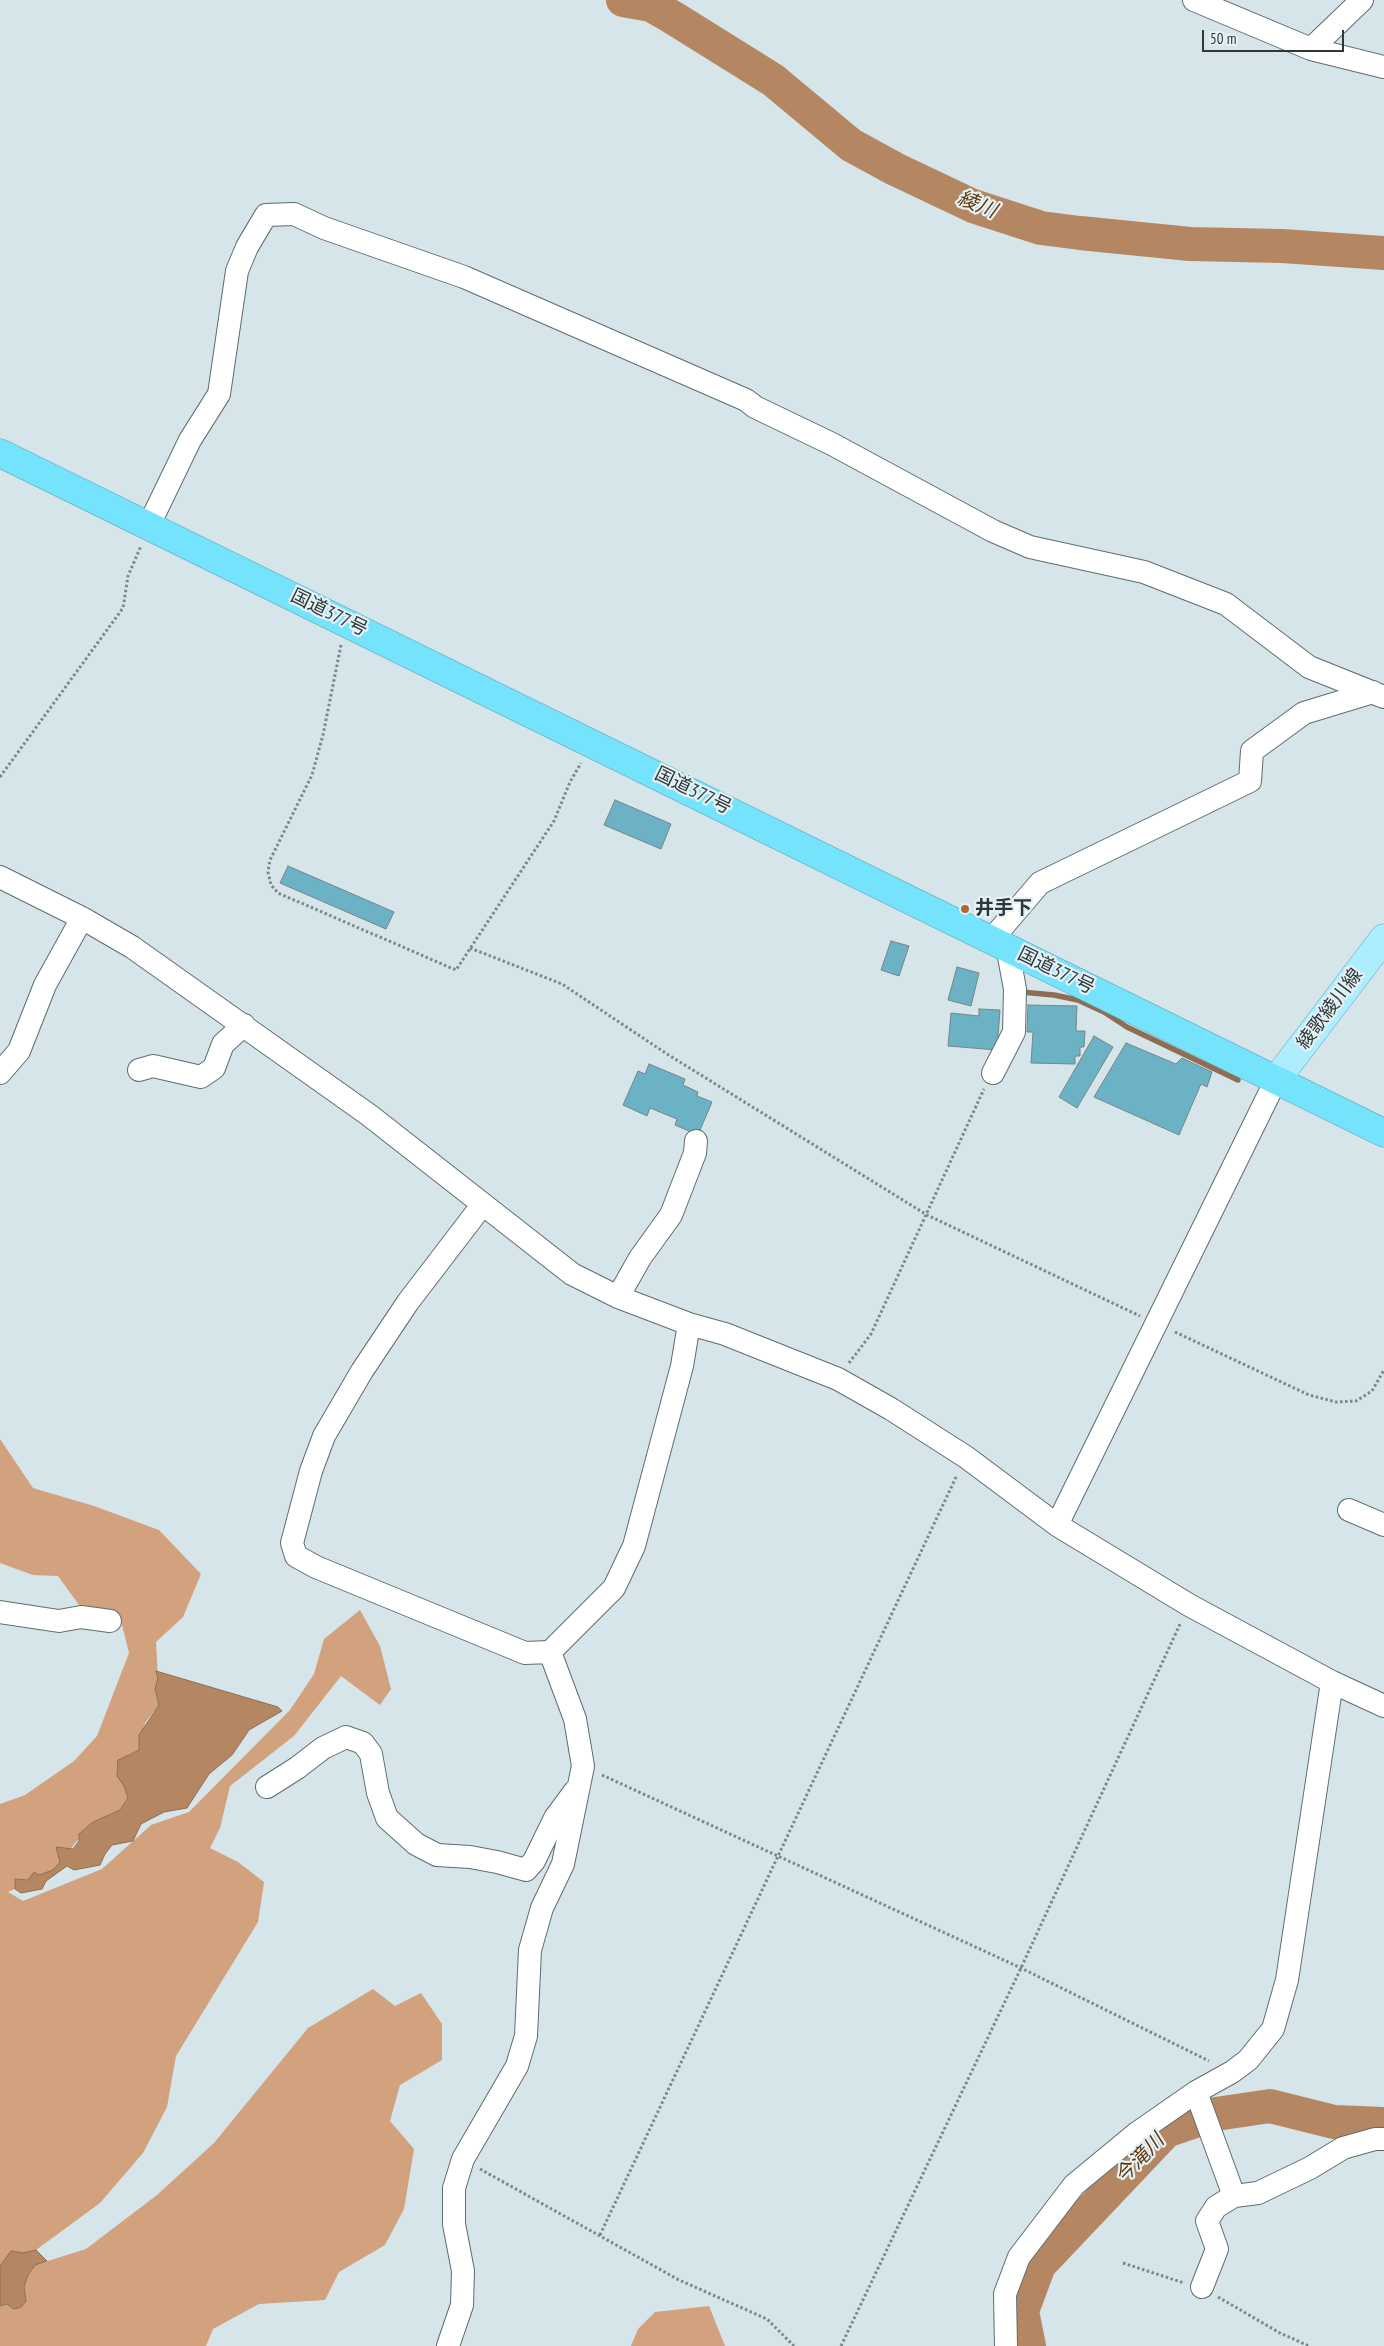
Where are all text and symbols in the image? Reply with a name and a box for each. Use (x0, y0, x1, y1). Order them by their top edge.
scale bar (1204, 20, 1346, 52)
text: 50 m (1210, 29, 1236, 48)
water label: 綾川 (954, 186, 1000, 224)
street label: 国道377号 (287, 585, 371, 641)
street label: 国道377号 (651, 763, 735, 819)
place label: 井手下 (975, 898, 1032, 920)
marker: 井手下 (959, 903, 971, 915)
street label: 国道377号 (1014, 943, 1098, 999)
street label: 綾歌綾川線 (1292, 964, 1368, 1054)
water label: 今滝川 (1111, 2129, 1169, 2189)

